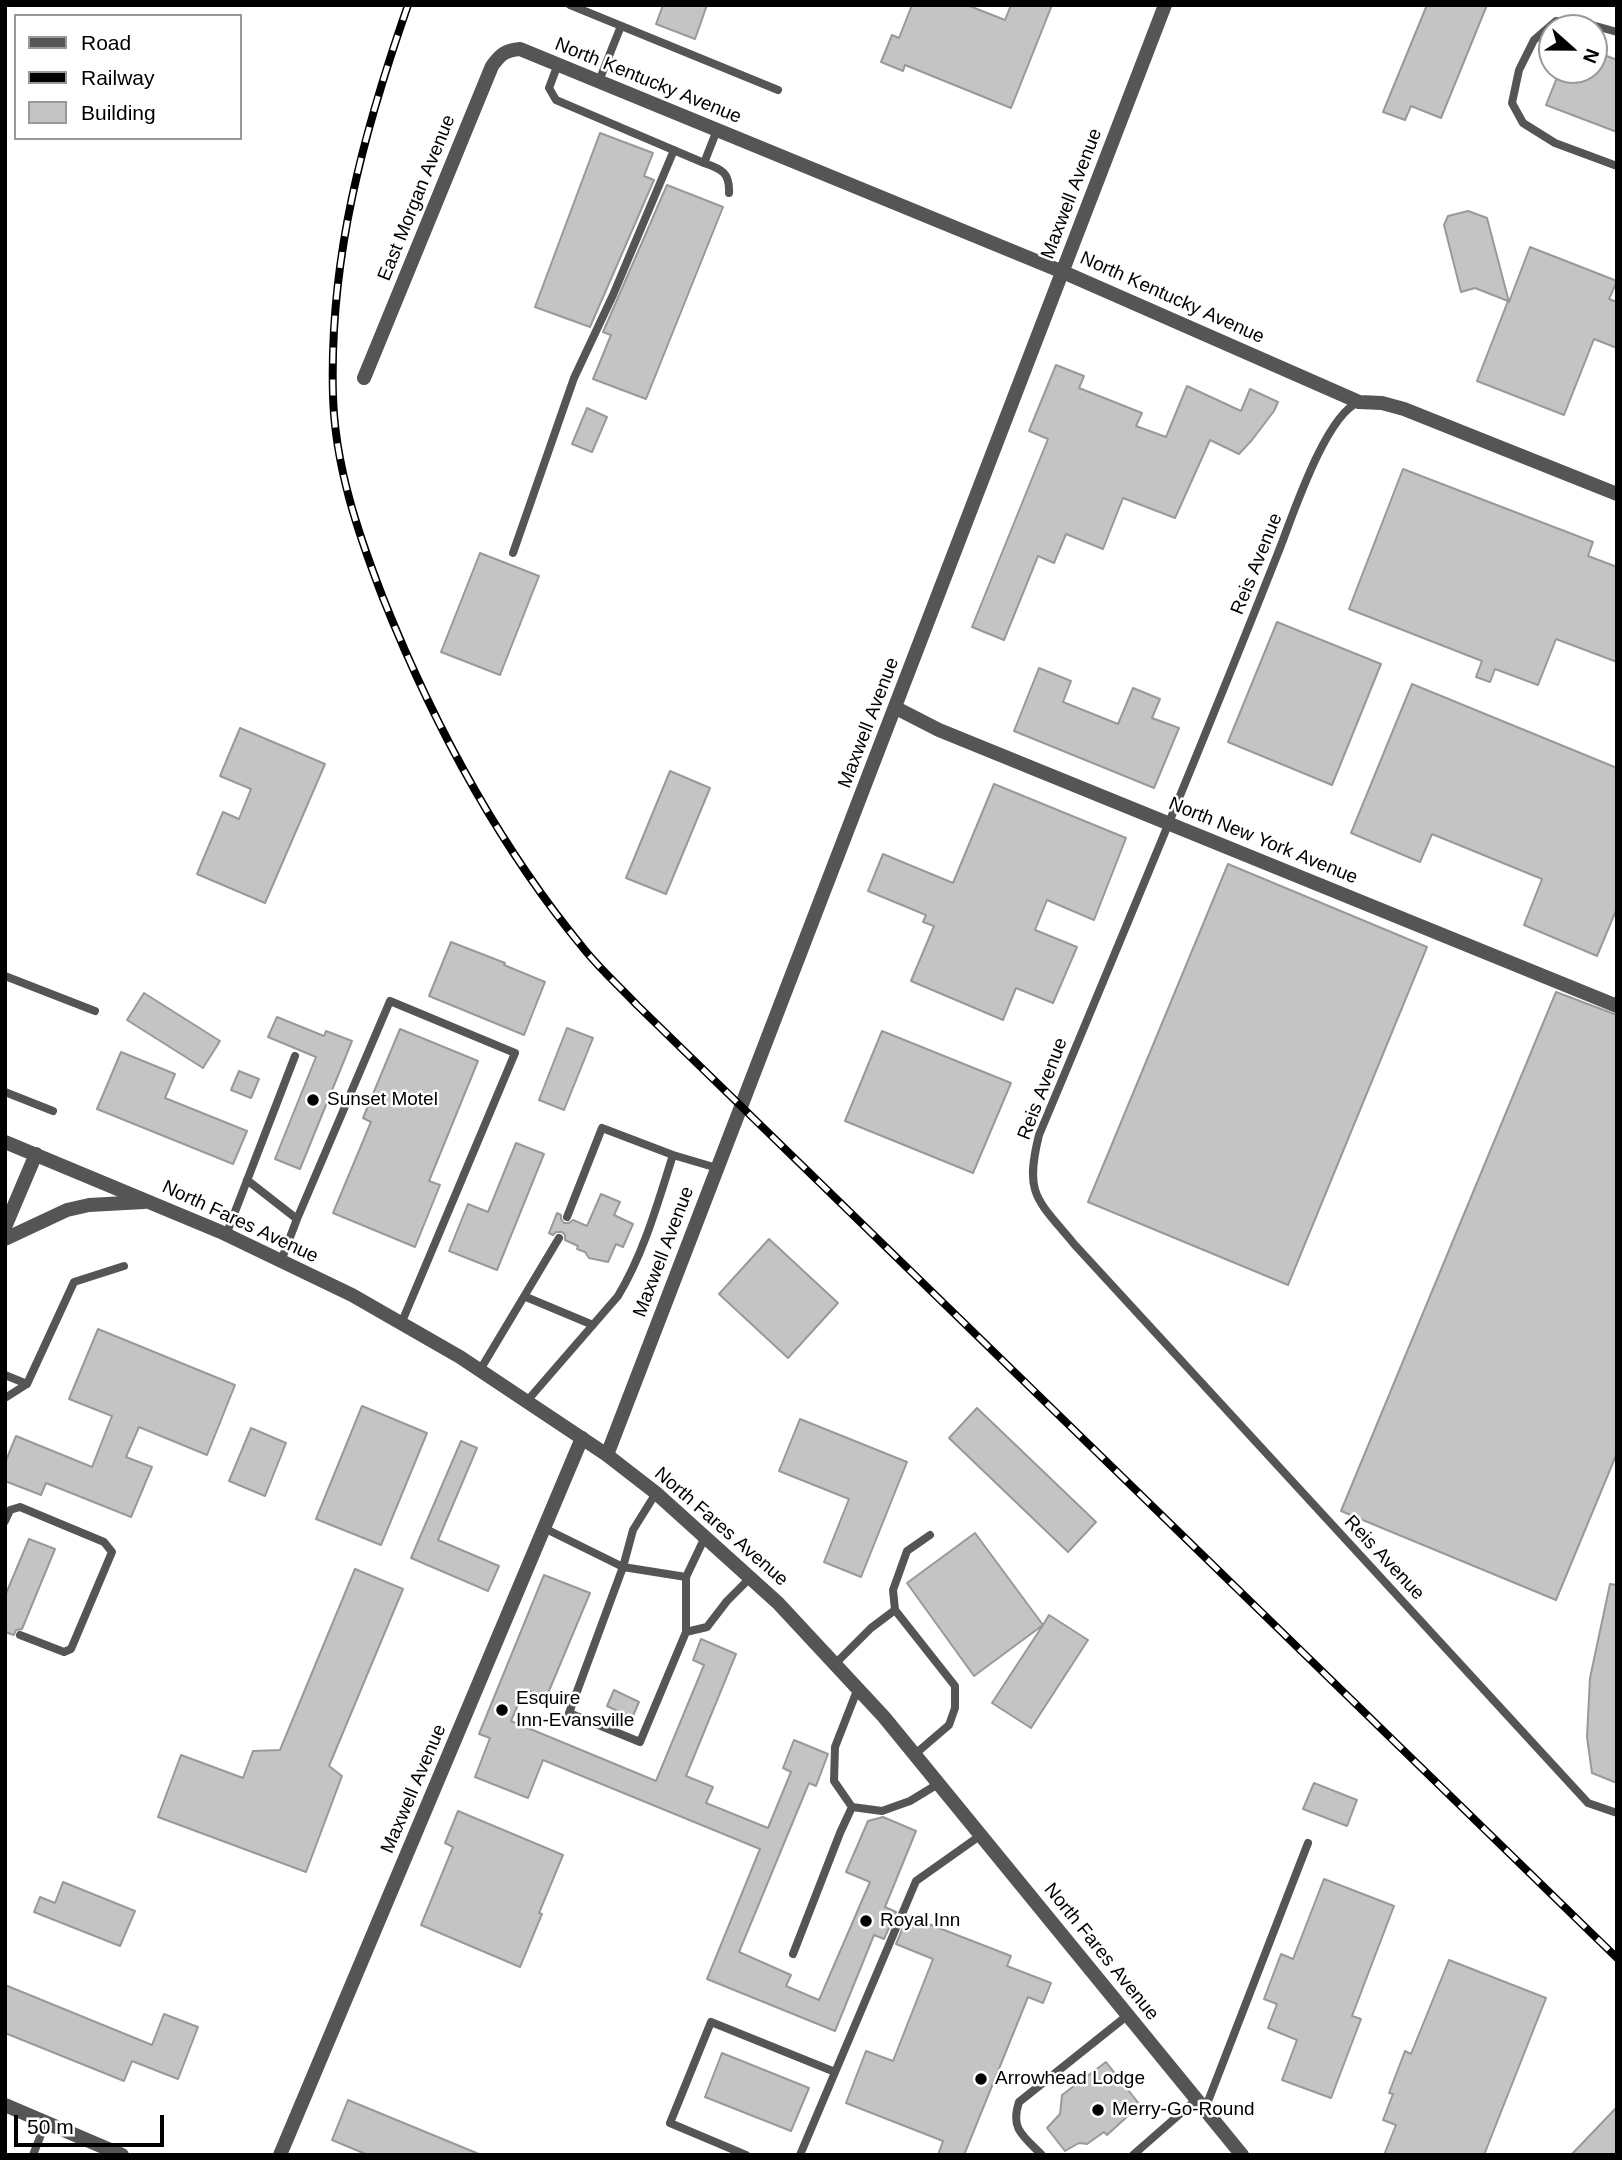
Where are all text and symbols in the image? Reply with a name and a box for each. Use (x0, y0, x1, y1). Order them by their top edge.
legend (14, 14, 242, 140)
north arrow (1538, 14, 1608, 84)
text: Road (81, 31, 131, 54)
street label: North Kentucky Avenue (551, 33, 745, 129)
text: N (1579, 46, 1603, 66)
text: Railway (81, 66, 155, 89)
text: Building (81, 101, 156, 124)
street label: East Morgan Avenue (373, 112, 461, 284)
street label: Maxwell Avenue (1037, 125, 1107, 263)
street label: North Kentucky Avenue (1076, 247, 1268, 349)
street label: Reis Avenue (1226, 510, 1288, 618)
street label: Maxwell Avenue (834, 654, 904, 792)
street label: North New York Avenue (1165, 793, 1361, 889)
street label: Reis Avenue (1013, 1035, 1073, 1143)
place label: Sunset Motel (327, 1089, 438, 1111)
marker: Sunset Motel (305, 1092, 321, 1108)
street label: North Fares Avenue (158, 1176, 322, 1268)
street label: Maxwell Avenue (629, 1183, 699, 1321)
street label: North Fares Avenue (649, 1463, 793, 1591)
street label: Reis Avenue (1339, 1511, 1429, 1605)
place label: Esquire Inn-Evansville (516, 1688, 634, 1732)
marker: Esquire Inn-Evansville (494, 1702, 510, 1718)
street label: Maxwell Avenue (377, 1721, 451, 1857)
street label: North Fares Avenue (1039, 1879, 1163, 2025)
place label: Royal Inn (880, 1910, 960, 1932)
marker: Royal Inn (858, 1913, 874, 1929)
place label: Arrowhead Lodge (995, 2068, 1145, 2090)
marker: Arrowhead Lodge (973, 2071, 989, 2087)
place label: Merry-Go-Round (1112, 2099, 1255, 2121)
scale bar (18, 2100, 168, 2144)
marker: Merry-Go-Round (1090, 2102, 1106, 2118)
text: 50 m (27, 2115, 74, 2138)

